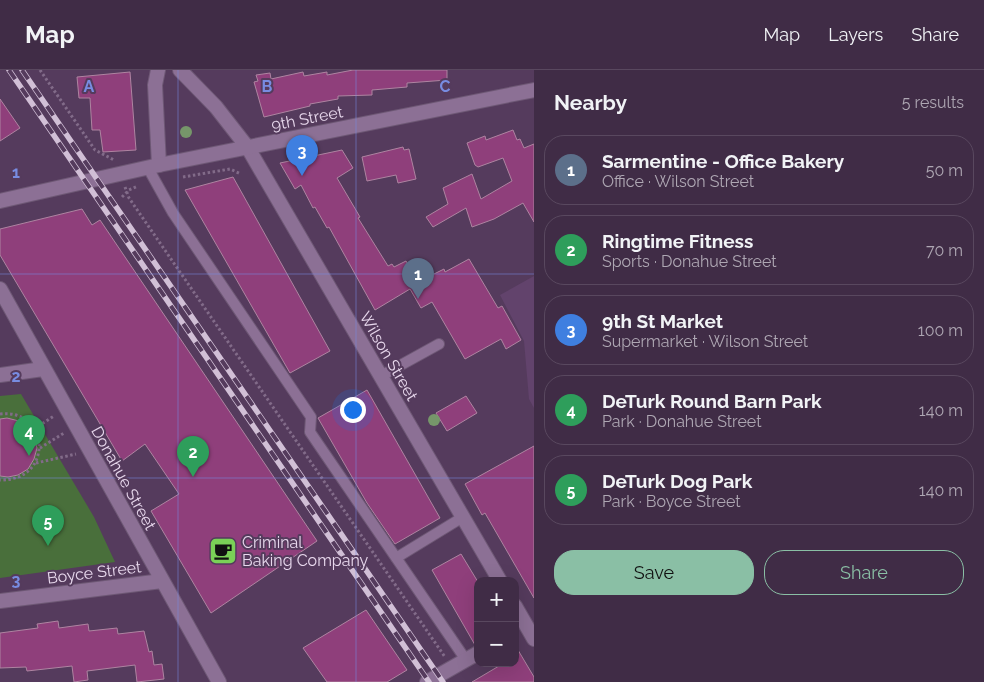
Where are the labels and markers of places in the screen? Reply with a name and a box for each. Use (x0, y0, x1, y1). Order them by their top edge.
pin: 3 (286, 135, 318, 176)
pin: 1 (402, 258, 434, 299)
pin: 4 (13, 415, 45, 456)
pin: 2 (177, 436, 209, 477)
pin: 5 (32, 505, 64, 546)
place label: Criminal Baking Company (242, 533, 369, 570)
cafe icon: Criminal Baking Company (208, 536, 238, 566)

